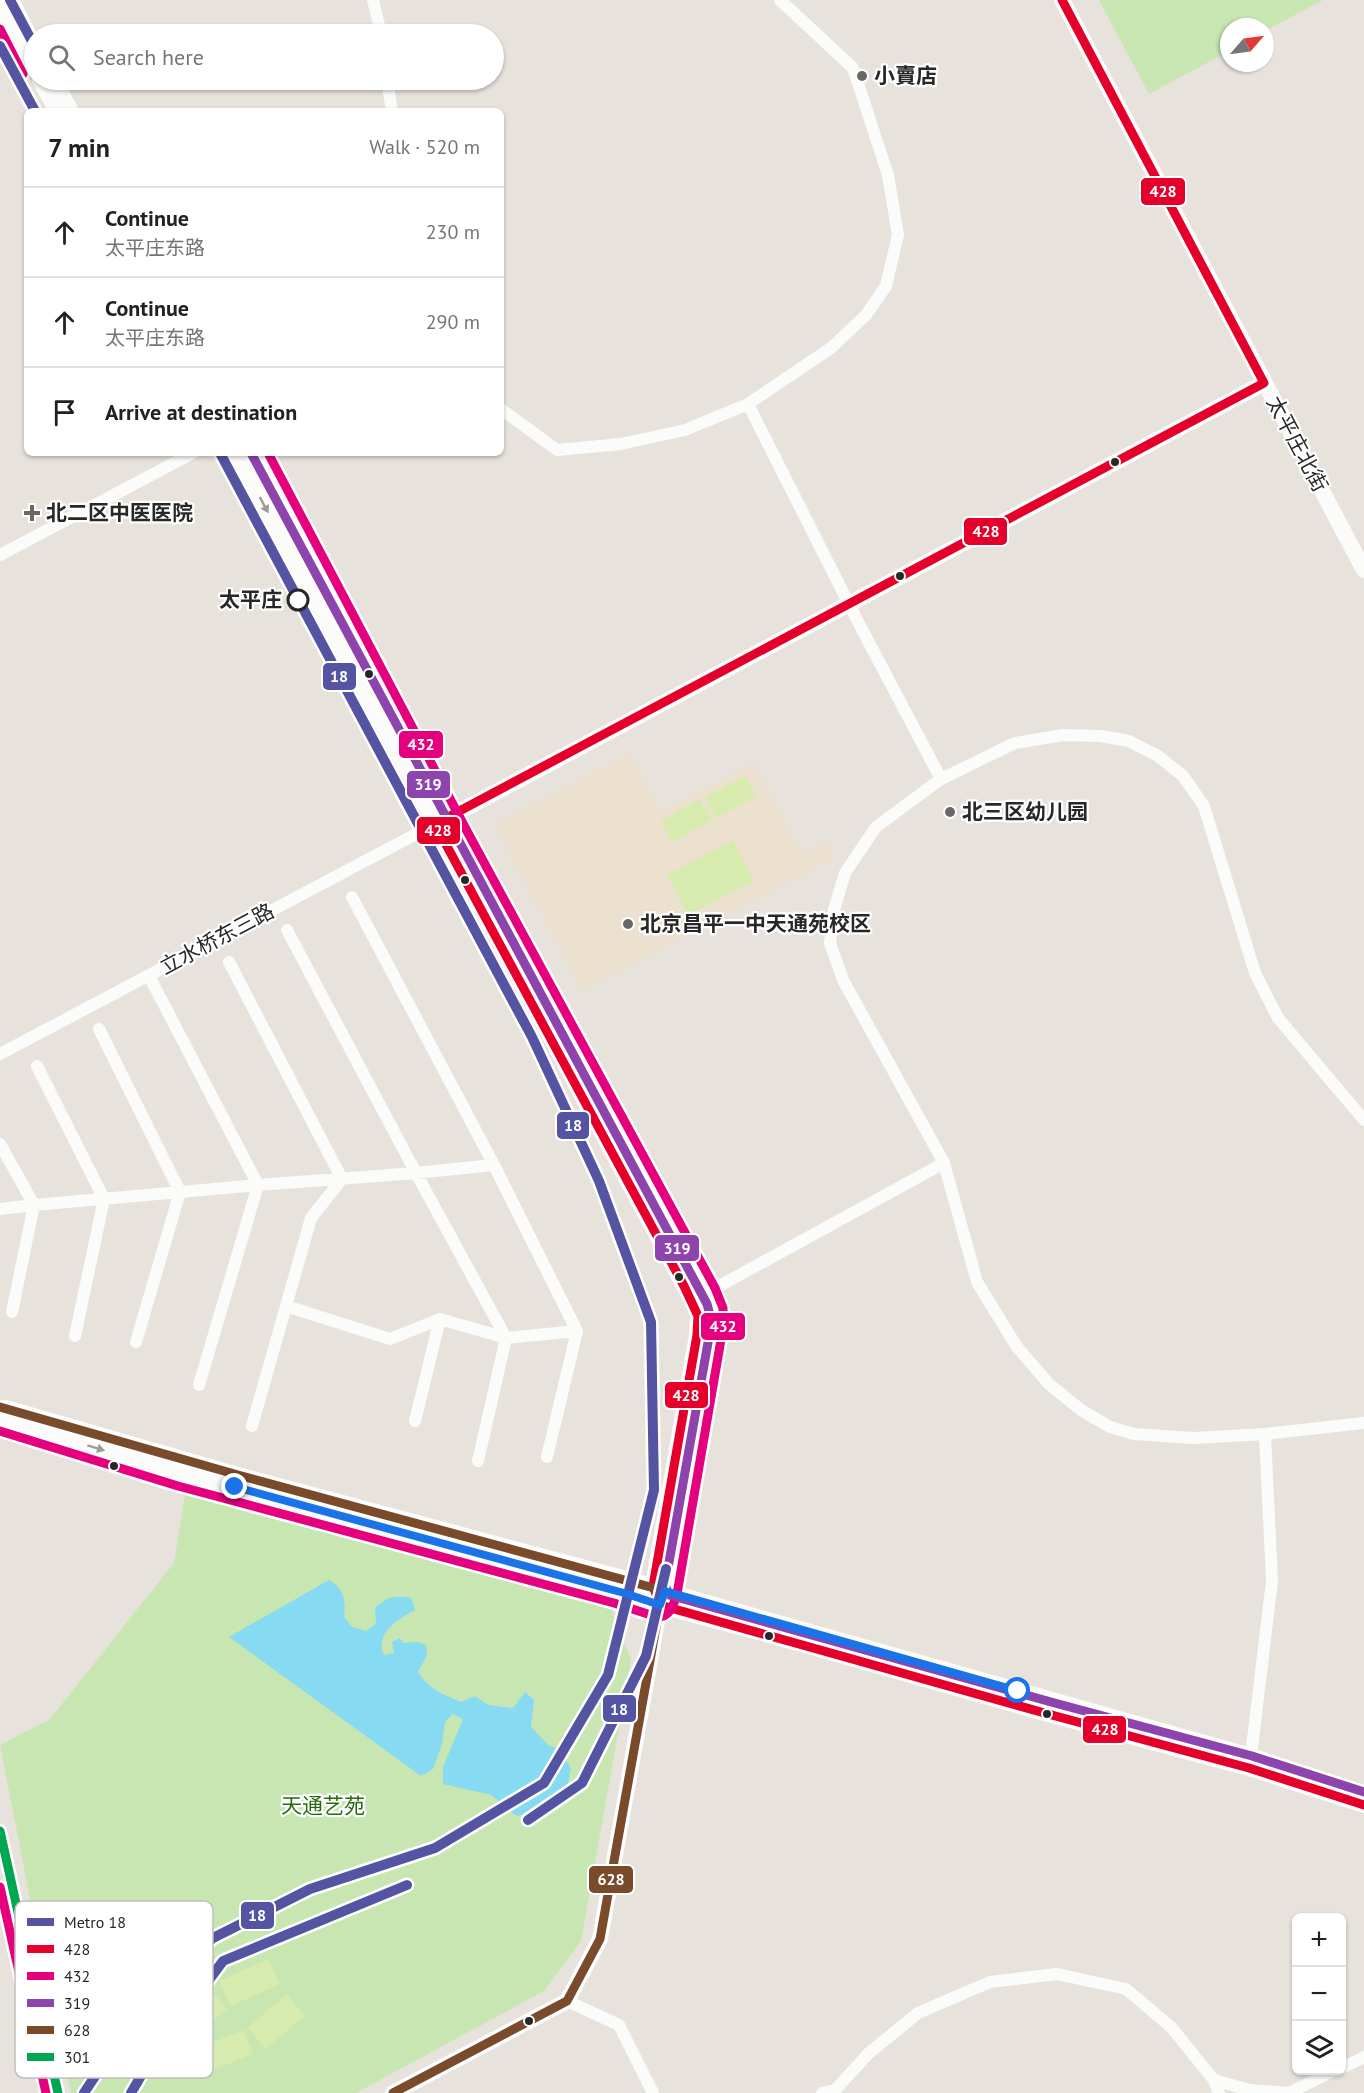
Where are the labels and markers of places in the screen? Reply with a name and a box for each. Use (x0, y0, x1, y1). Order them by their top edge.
place label: 小賣店 (874, 62, 937, 89)
marker: 小賣店 (855, 69, 869, 83)
unlabelled marker (1109, 456, 1121, 468)
place label: 北二区中医医院 (46, 499, 193, 526)
marker: 北二区中医医院 (23, 504, 41, 522)
unlabelled marker (894, 570, 906, 582)
place label: 太平庄 (219, 586, 282, 613)
marker: 太平庄 (287, 589, 309, 611)
unlabelled marker (363, 668, 375, 680)
place label: 北三区幼儿园 (962, 798, 1088, 825)
marker: 北三区幼儿园 (943, 805, 957, 819)
unlabelled marker (459, 874, 471, 886)
place label: 北京昌平一中天通苑校区 (640, 910, 871, 937)
marker: 北京昌平一中天通苑校区 (621, 917, 635, 931)
unlabelled marker (673, 1271, 685, 1283)
unlabelled marker (108, 1460, 120, 1472)
unlabelled marker (763, 1630, 775, 1642)
unlabelled marker (1041, 1708, 1053, 1720)
unlabelled marker (523, 2015, 535, 2027)

